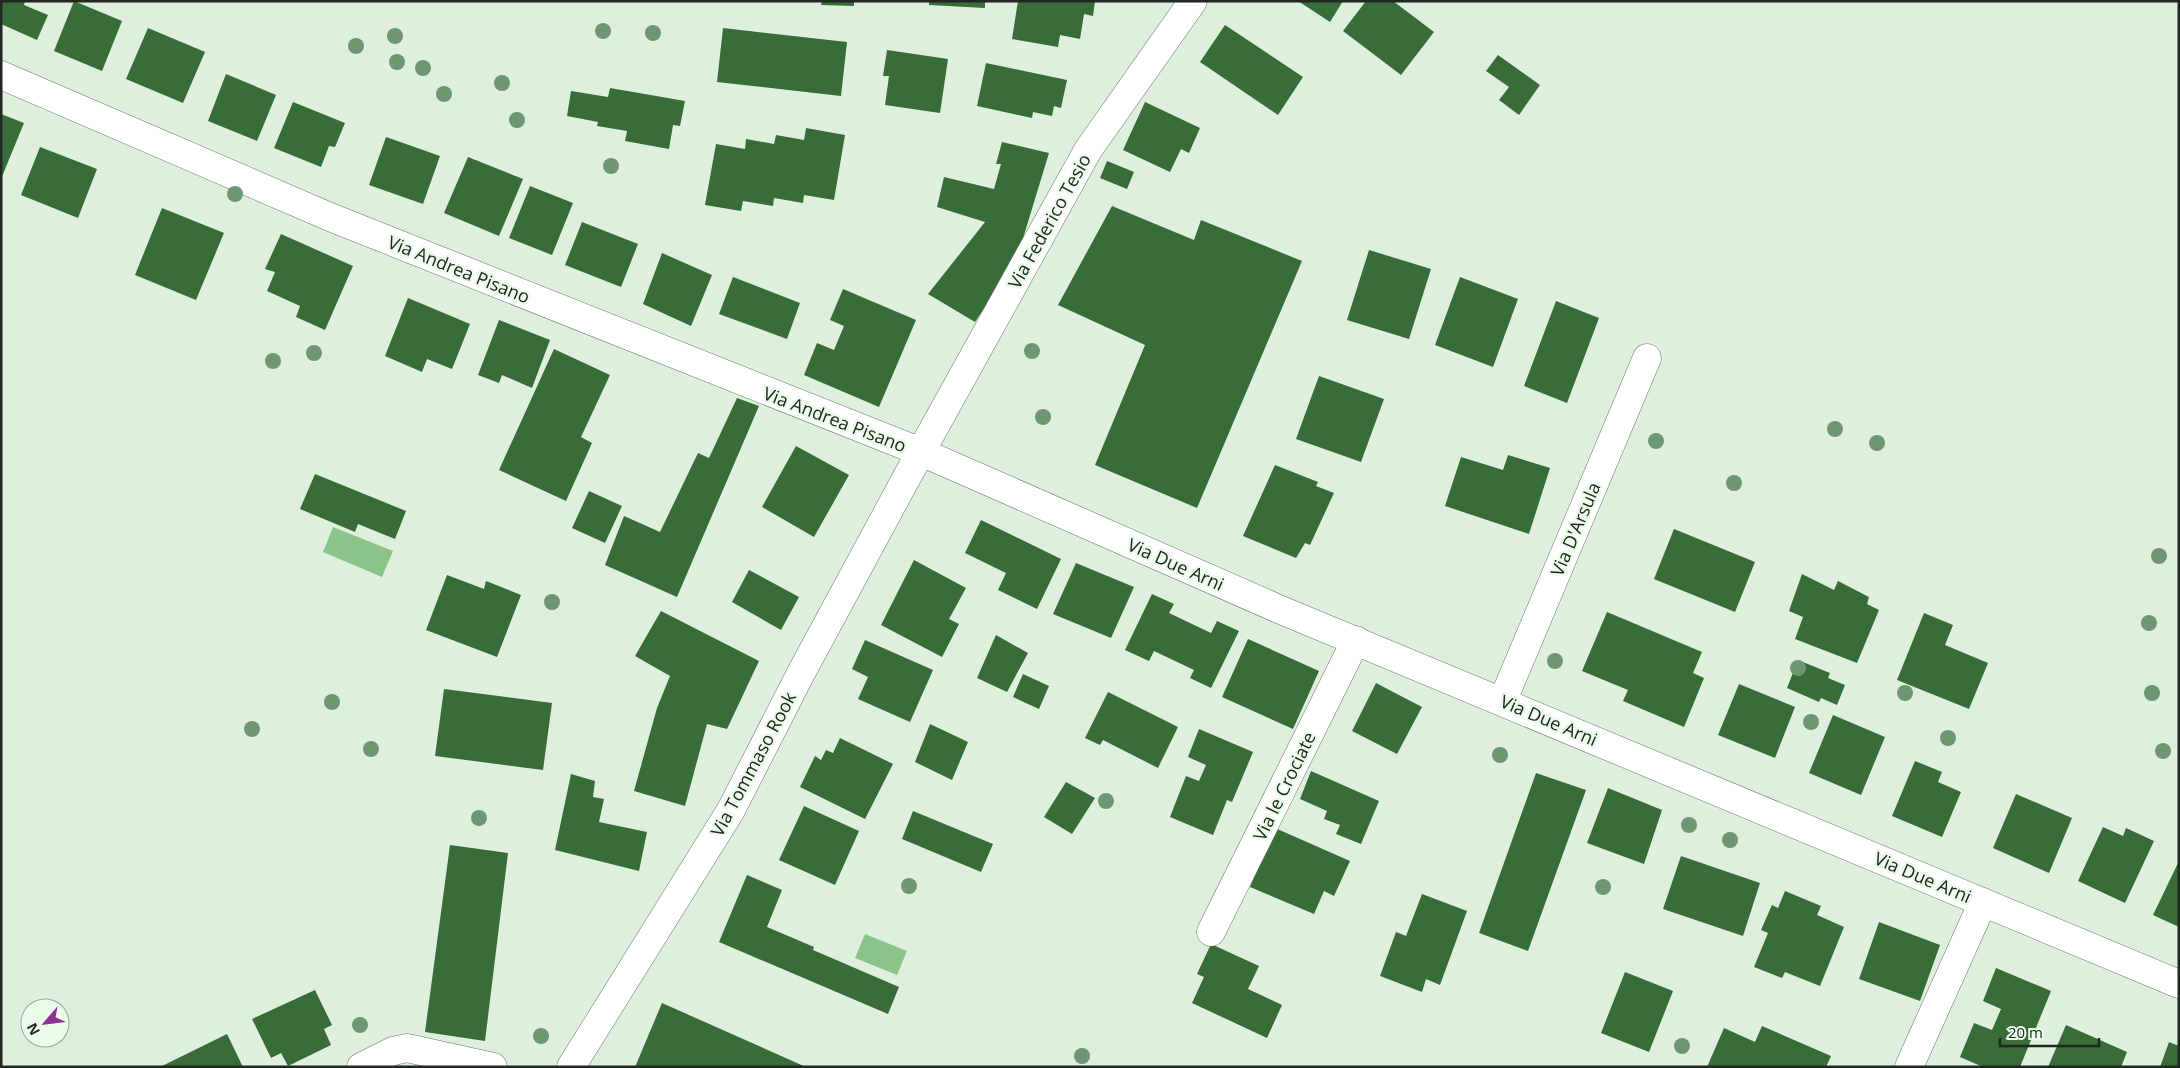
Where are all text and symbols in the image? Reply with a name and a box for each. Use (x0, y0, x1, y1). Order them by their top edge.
street label: Via Federico Tesio (1002, 149, 1096, 293)
street label: Via Andrea Pisano (384, 230, 534, 308)
street label: Via Andrea Pisano (760, 381, 910, 457)
street label: Via D'Arsula (1544, 478, 1606, 580)
street label: Via Due Arni (1124, 532, 1228, 596)
street label: Via Tommaso Rook (705, 687, 801, 840)
street label: Via Due Arni (1497, 689, 1601, 751)
street label: Via le Crociate (1247, 727, 1321, 845)
street label: Via Due Arni (1871, 846, 1975, 908)
north arrow (20, 998, 70, 1048)
scale bar (2000, 1016, 2099, 1048)
text: N (22, 1020, 44, 1039)
text: 20 m (2008, 1022, 2043, 1042)

